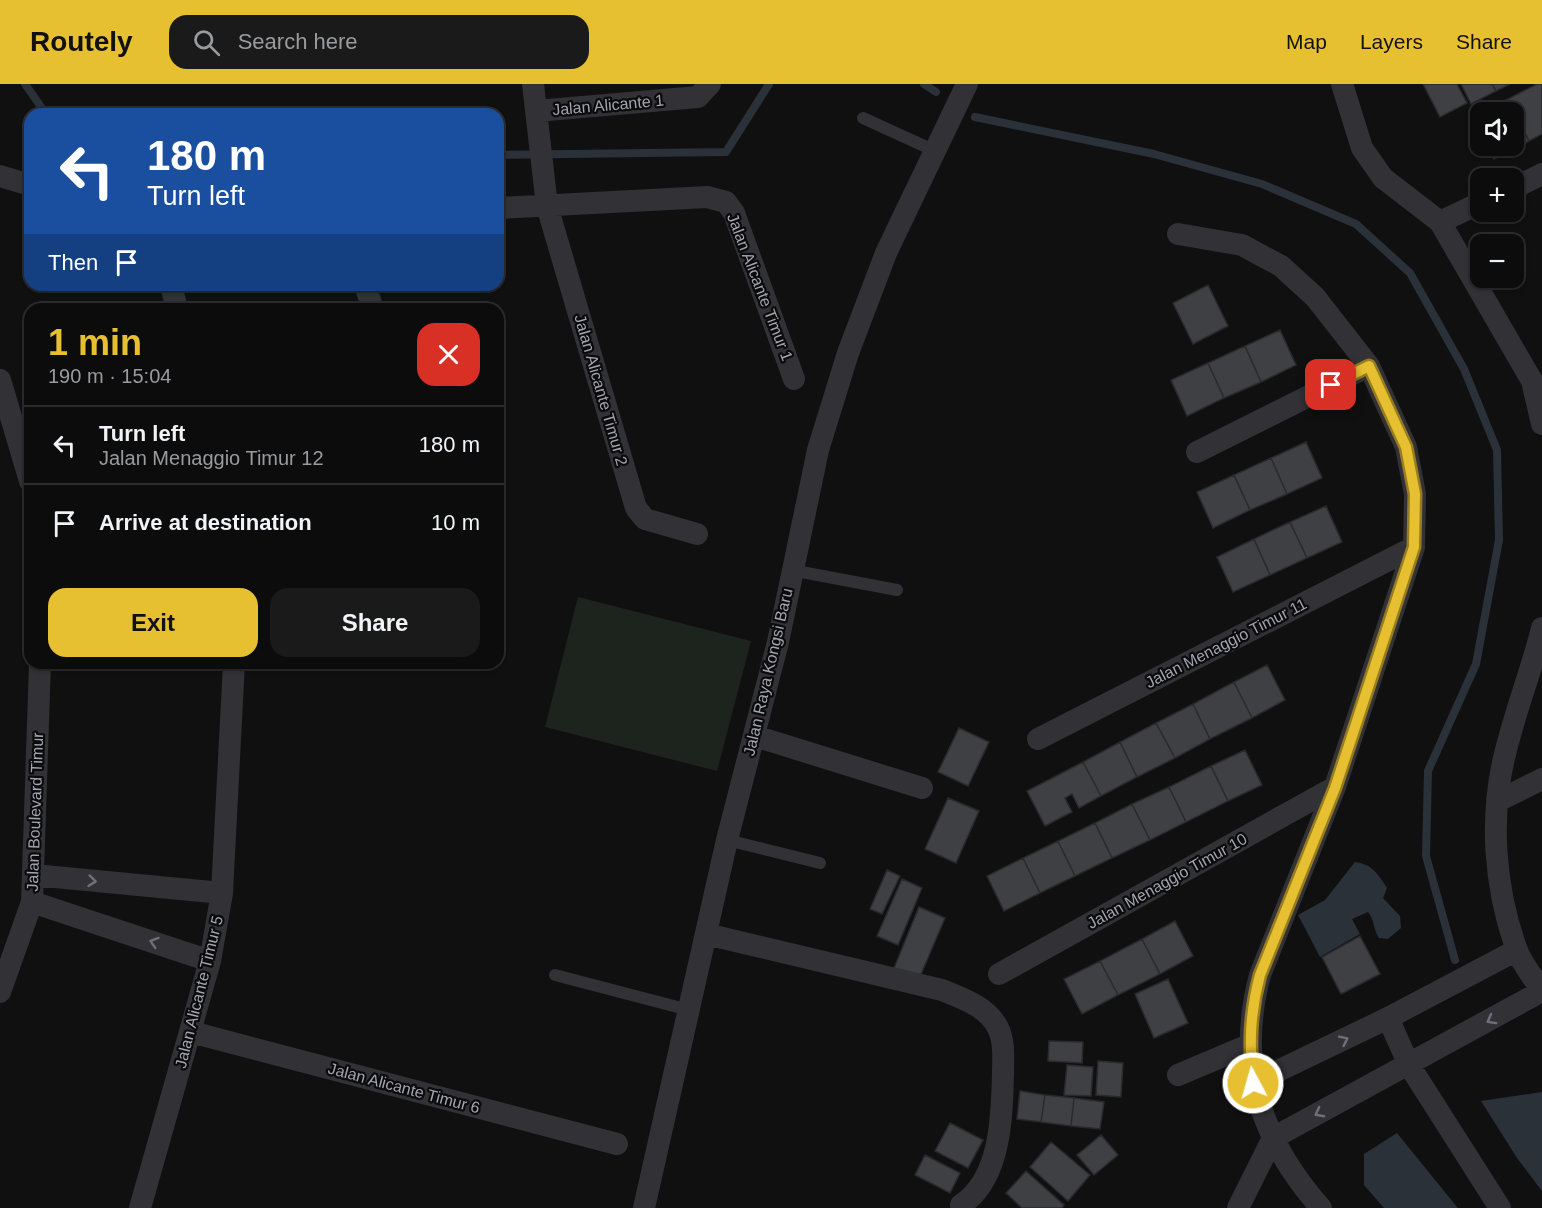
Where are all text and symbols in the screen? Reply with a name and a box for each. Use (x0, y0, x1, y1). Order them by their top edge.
search box (169, 15, 589, 69)
text: Routely (30, 26, 133, 57)
icon: search (190, 26, 223, 59)
text: Search here (238, 29, 358, 54)
text: Map (1286, 30, 1327, 53)
text: Layers (1360, 30, 1423, 53)
text: Share (1456, 30, 1512, 53)
street label: Jalan Alicante 1 (551, 92, 665, 118)
map controls (1470, 102, 1524, 288)
button: sound (1470, 102, 1524, 156)
icon: left (48, 132, 126, 210)
text: 180 m (147, 132, 266, 179)
button: + (1470, 168, 1524, 222)
text: Turn left (147, 181, 245, 211)
street label: Jalan Alicante Timur 1 (724, 211, 796, 363)
button: − (1470, 234, 1524, 288)
icon: arrive (110, 246, 143, 279)
text: Then (48, 250, 98, 275)
street label: Jalan Alicante Timur 2 (571, 312, 631, 468)
text: 1 min (48, 322, 142, 363)
button: close (417, 323, 480, 386)
pin (1305, 359, 1356, 410)
text: 190 m · 15:04 (48, 365, 171, 387)
icon: arrive (1314, 368, 1347, 401)
text: Turn left (99, 421, 185, 446)
icon: left (48, 429, 81, 462)
text: 180 m (419, 432, 480, 457)
text: Jalan Menaggio Timur 12 (99, 447, 324, 469)
icon: arrive (48, 507, 81, 540)
text: Arrive at destination (99, 510, 312, 535)
text: 10 m (431, 510, 480, 535)
street label: Jalan Raya Kongsi Baru (740, 586, 796, 758)
button: Exit (48, 588, 258, 657)
button: Share (270, 588, 480, 657)
street label: Jalan Menaggio Timur 11 (1143, 595, 1309, 691)
street label: Jalan Boulevard Timur (24, 731, 46, 892)
street label: Jalan Menaggio Timur 10 (1084, 830, 1250, 932)
one-way arrow (88, 874, 97, 887)
street label: Jalan Alicante Timur 5 (172, 914, 226, 1070)
one-way arrow (149, 937, 160, 950)
one-way arrow (1487, 1013, 1497, 1024)
one-way arrow (1337, 1035, 1348, 1047)
position arrow (1221, 1051, 1285, 1115)
street label: Jalan Alicante Timur 6 (326, 1060, 482, 1116)
one-way arrow (1315, 1106, 1326, 1117)

